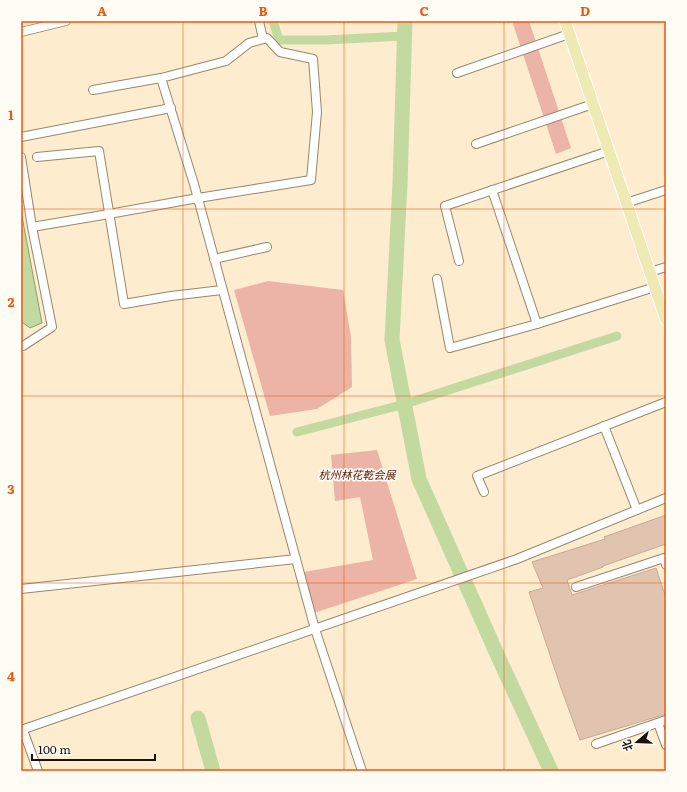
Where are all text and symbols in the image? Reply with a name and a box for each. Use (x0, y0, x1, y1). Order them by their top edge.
text: A (97, 1, 107, 20)
text: B (259, 1, 268, 20)
text: C (419, 1, 429, 20)
text: D (580, 1, 590, 20)
text: 1 (8, 105, 14, 124)
text: 2 (8, 292, 15, 311)
park label: 杭州林花乾会展 (319, 466, 396, 482)
text: 3 (7, 479, 15, 498)
text: 4 (7, 666, 15, 685)
north arrow (617, 722, 657, 762)
scale bar (32, 736, 155, 762)
text: 北 (617, 738, 636, 753)
text: 100 m (38, 740, 71, 758)

